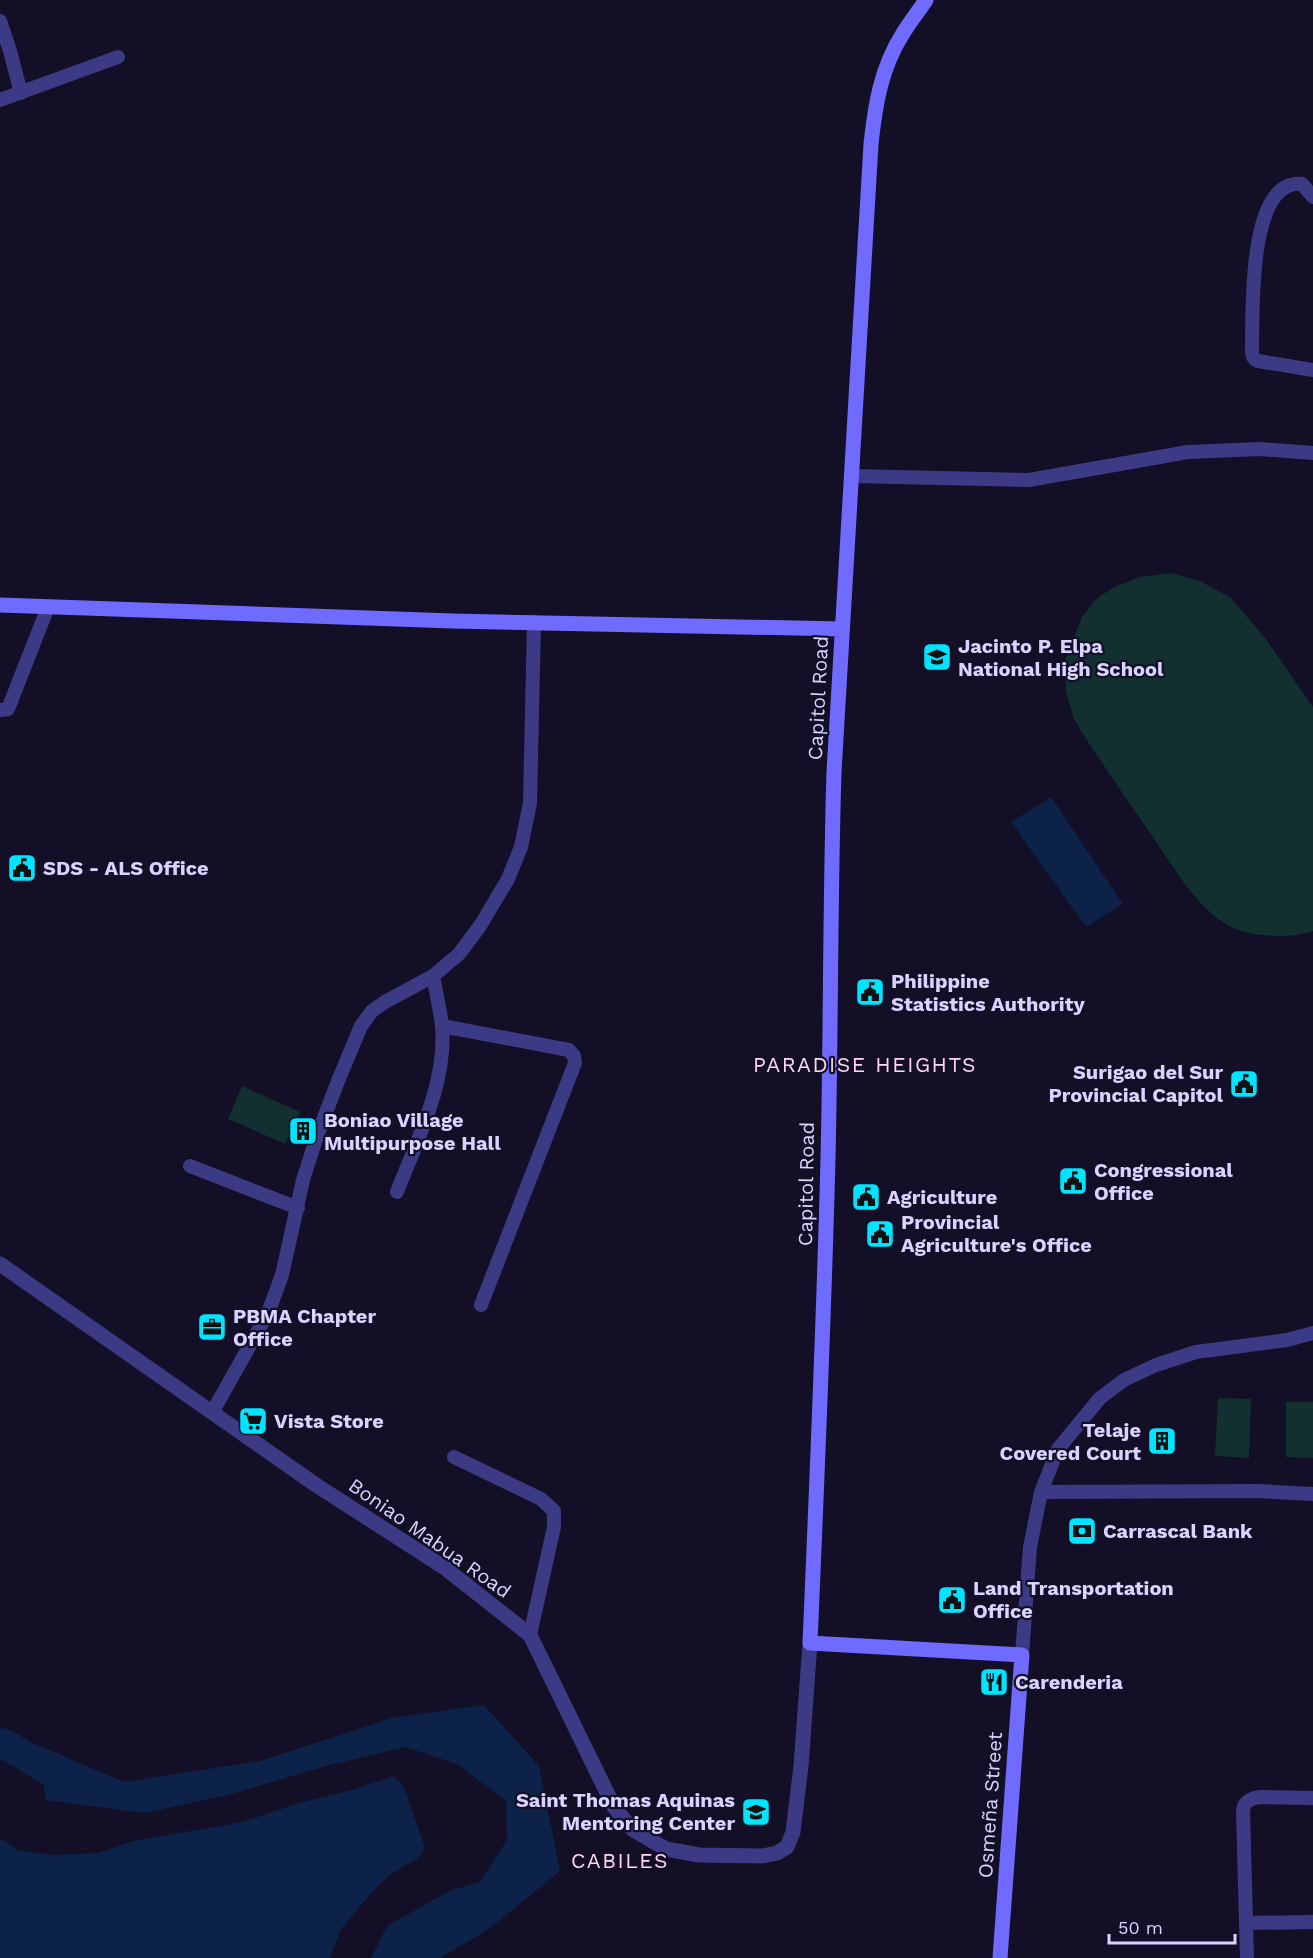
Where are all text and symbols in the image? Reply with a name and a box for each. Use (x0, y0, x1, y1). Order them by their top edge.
place label: Jacinto P. Elpa National High School (958, 634, 1164, 681)
street label: Capitol Road (803, 635, 833, 761)
school or university icon: Jacinto P. Elpa National High School (921, 641, 953, 673)
public building icon: SDS - ALS Office (6, 852, 38, 884)
place label: SDS - ALS Office (43, 856, 209, 880)
place label: Philippine Statistics Authority (891, 969, 1085, 1016)
public building icon: Philippine Statistics Authority (854, 976, 886, 1008)
district label: PARADISE HEIGHTS (753, 1052, 977, 1077)
place label: Surigao del Sur Provincial Capitol (1048, 1060, 1223, 1107)
public building icon: Surigao del Sur Provincial Capitol (1228, 1068, 1260, 1100)
place label: Boniao Village Multipurpose Hall (324, 1108, 501, 1155)
building icon: Boniao Village Multipurpose Hall (287, 1115, 319, 1147)
street label: Capitol Road (793, 1122, 819, 1246)
place label: Congressional Office (1094, 1158, 1233, 1205)
public building icon: Congressional Office (1057, 1165, 1089, 1197)
public building icon: Agriculture (850, 1181, 882, 1213)
place label: Agriculture (887, 1185, 997, 1209)
place label: Provincial Agriculture's Office (901, 1210, 1092, 1257)
public building icon: Provincial Agriculture's Office (864, 1218, 896, 1250)
place label: PBMA Chapter Office (233, 1304, 376, 1351)
office icon: PBMA Chapter Office (196, 1311, 228, 1343)
supermarket icon: Vista Store (237, 1405, 269, 1437)
place label: Vista Store (274, 1409, 384, 1433)
place label: Telaje Covered Court (1000, 1418, 1141, 1465)
building icon: Telaje Covered Court (1146, 1425, 1178, 1457)
street label: Boniao Mabua Road (344, 1473, 516, 1603)
bank icon: Carrascal Bank (1066, 1515, 1098, 1547)
place label: Carrascal Bank (1103, 1519, 1253, 1543)
place label: Land Transportation Office (973, 1576, 1174, 1623)
public building icon: Land Transportation Office (936, 1584, 968, 1616)
restaurant icon: Carenderia (978, 1666, 1010, 1698)
place label: Carenderia (1015, 1670, 1123, 1694)
street label: Osmeña Street (973, 1731, 1007, 1879)
place label: Saint Thomas Aquinas Mentoring Center (516, 1788, 735, 1835)
school or university icon: Saint Thomas Aquinas Mentoring Center (740, 1796, 772, 1828)
district label: CABILES (571, 1848, 669, 1873)
scale bar (1109, 1907, 1235, 1945)
text: 50 m (1118, 1917, 1163, 1938)

